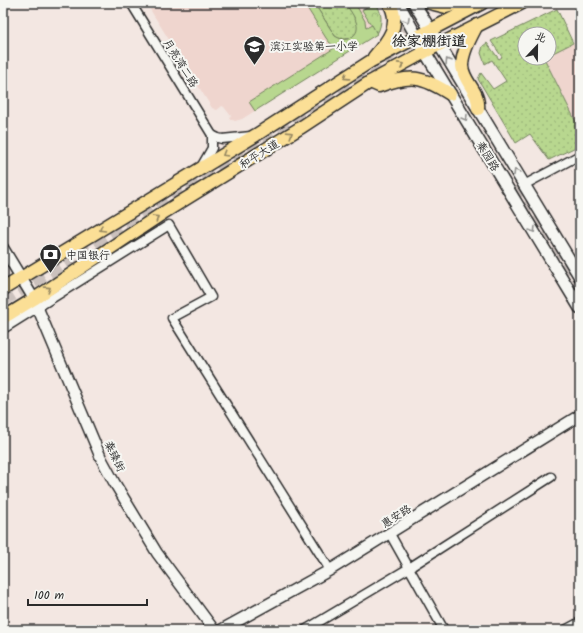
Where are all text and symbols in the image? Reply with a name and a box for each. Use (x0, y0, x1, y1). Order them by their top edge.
one-way arrow (403, 16, 410, 23)
north arrow (517, 26, 557, 66)
text: 北 (532, 27, 549, 48)
district label: 徐家棚街道 (391, 30, 467, 54)
school or university icon: 滨江实验第一小学 (242, 33, 268, 66)
street label: 月亮湾二路 (158, 35, 202, 92)
place label: 滨江实验第一小学 (270, 38, 358, 56)
one-way arrow (446, 58, 453, 65)
one-way arrow (396, 63, 404, 70)
one-way arrow (344, 72, 351, 79)
one-way arrow (461, 114, 468, 121)
one-way arrow (286, 132, 293, 139)
street label: 和平大道 (236, 136, 283, 174)
street label: 秦园路 (471, 138, 503, 175)
one-way arrow (222, 150, 229, 157)
one-way arrow (514, 169, 521, 176)
one-way arrow (152, 215, 159, 222)
one-way arrow (99, 224, 106, 232)
one-way arrow (528, 226, 535, 233)
bank icon: 中国银行 (38, 242, 64, 275)
place label: 中国银行 (66, 247, 110, 265)
one-way arrow (44, 286, 51, 294)
street label: 秦臻街 (99, 438, 130, 476)
street label: 惠安路 (378, 500, 415, 533)
scale bar (28, 581, 147, 607)
text: 100 m (34, 586, 65, 605)

